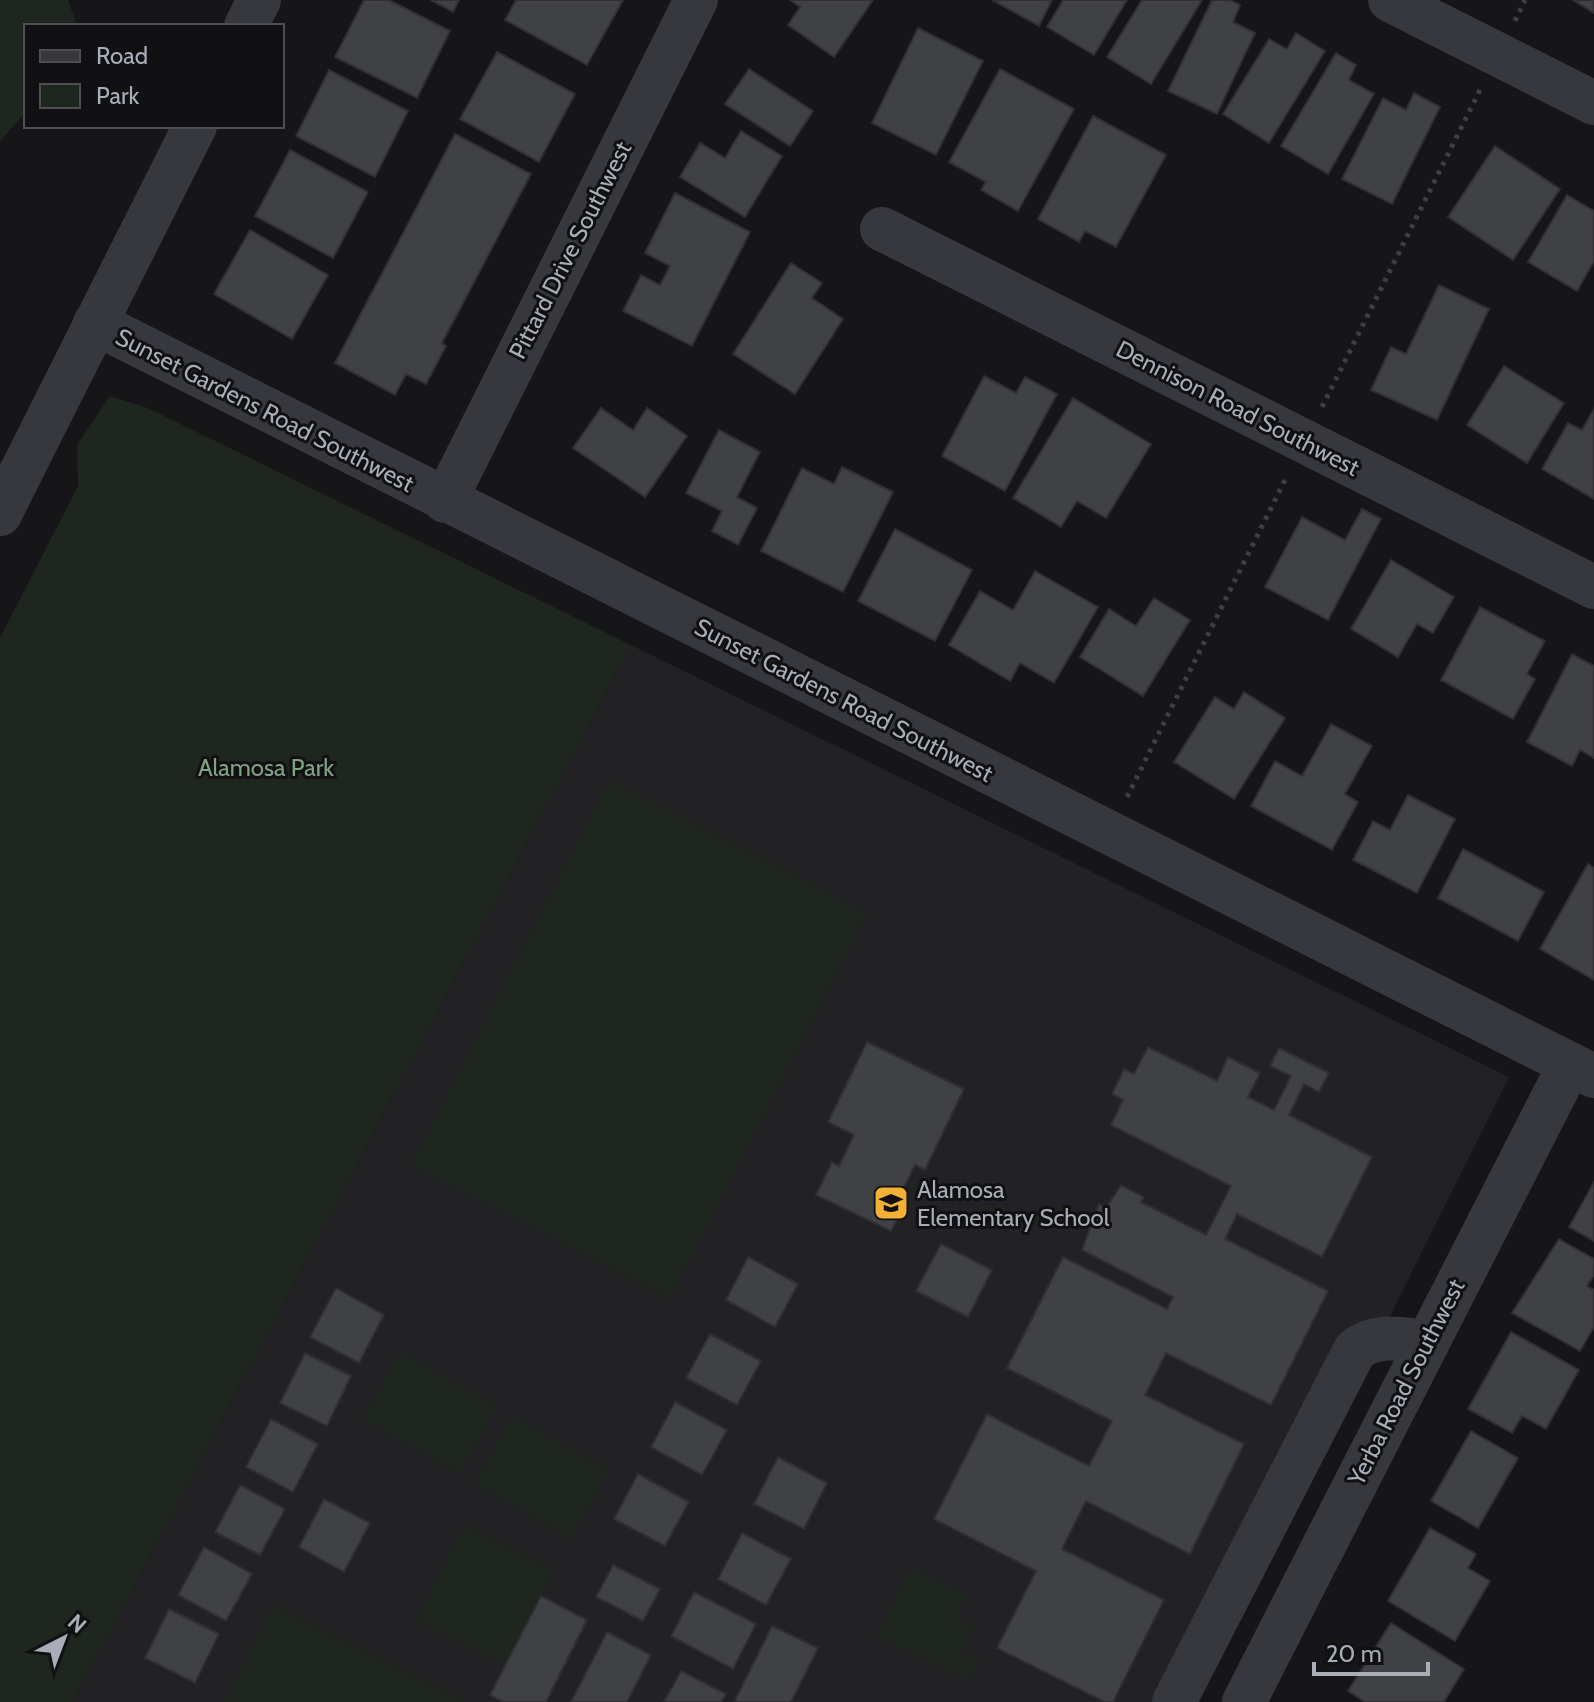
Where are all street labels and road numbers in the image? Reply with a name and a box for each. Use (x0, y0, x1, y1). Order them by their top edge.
street label: Pittard Drive Southwest (503, 137, 637, 363)
street label: Sunset Gardens Road Southwest (111, 322, 419, 498)
street label: Dennison Road Southwest (1111, 334, 1365, 482)
street label: Sunset Gardens Road Southwest (690, 612, 998, 788)
street label: Yerba Road Southwest (1341, 1274, 1471, 1491)

